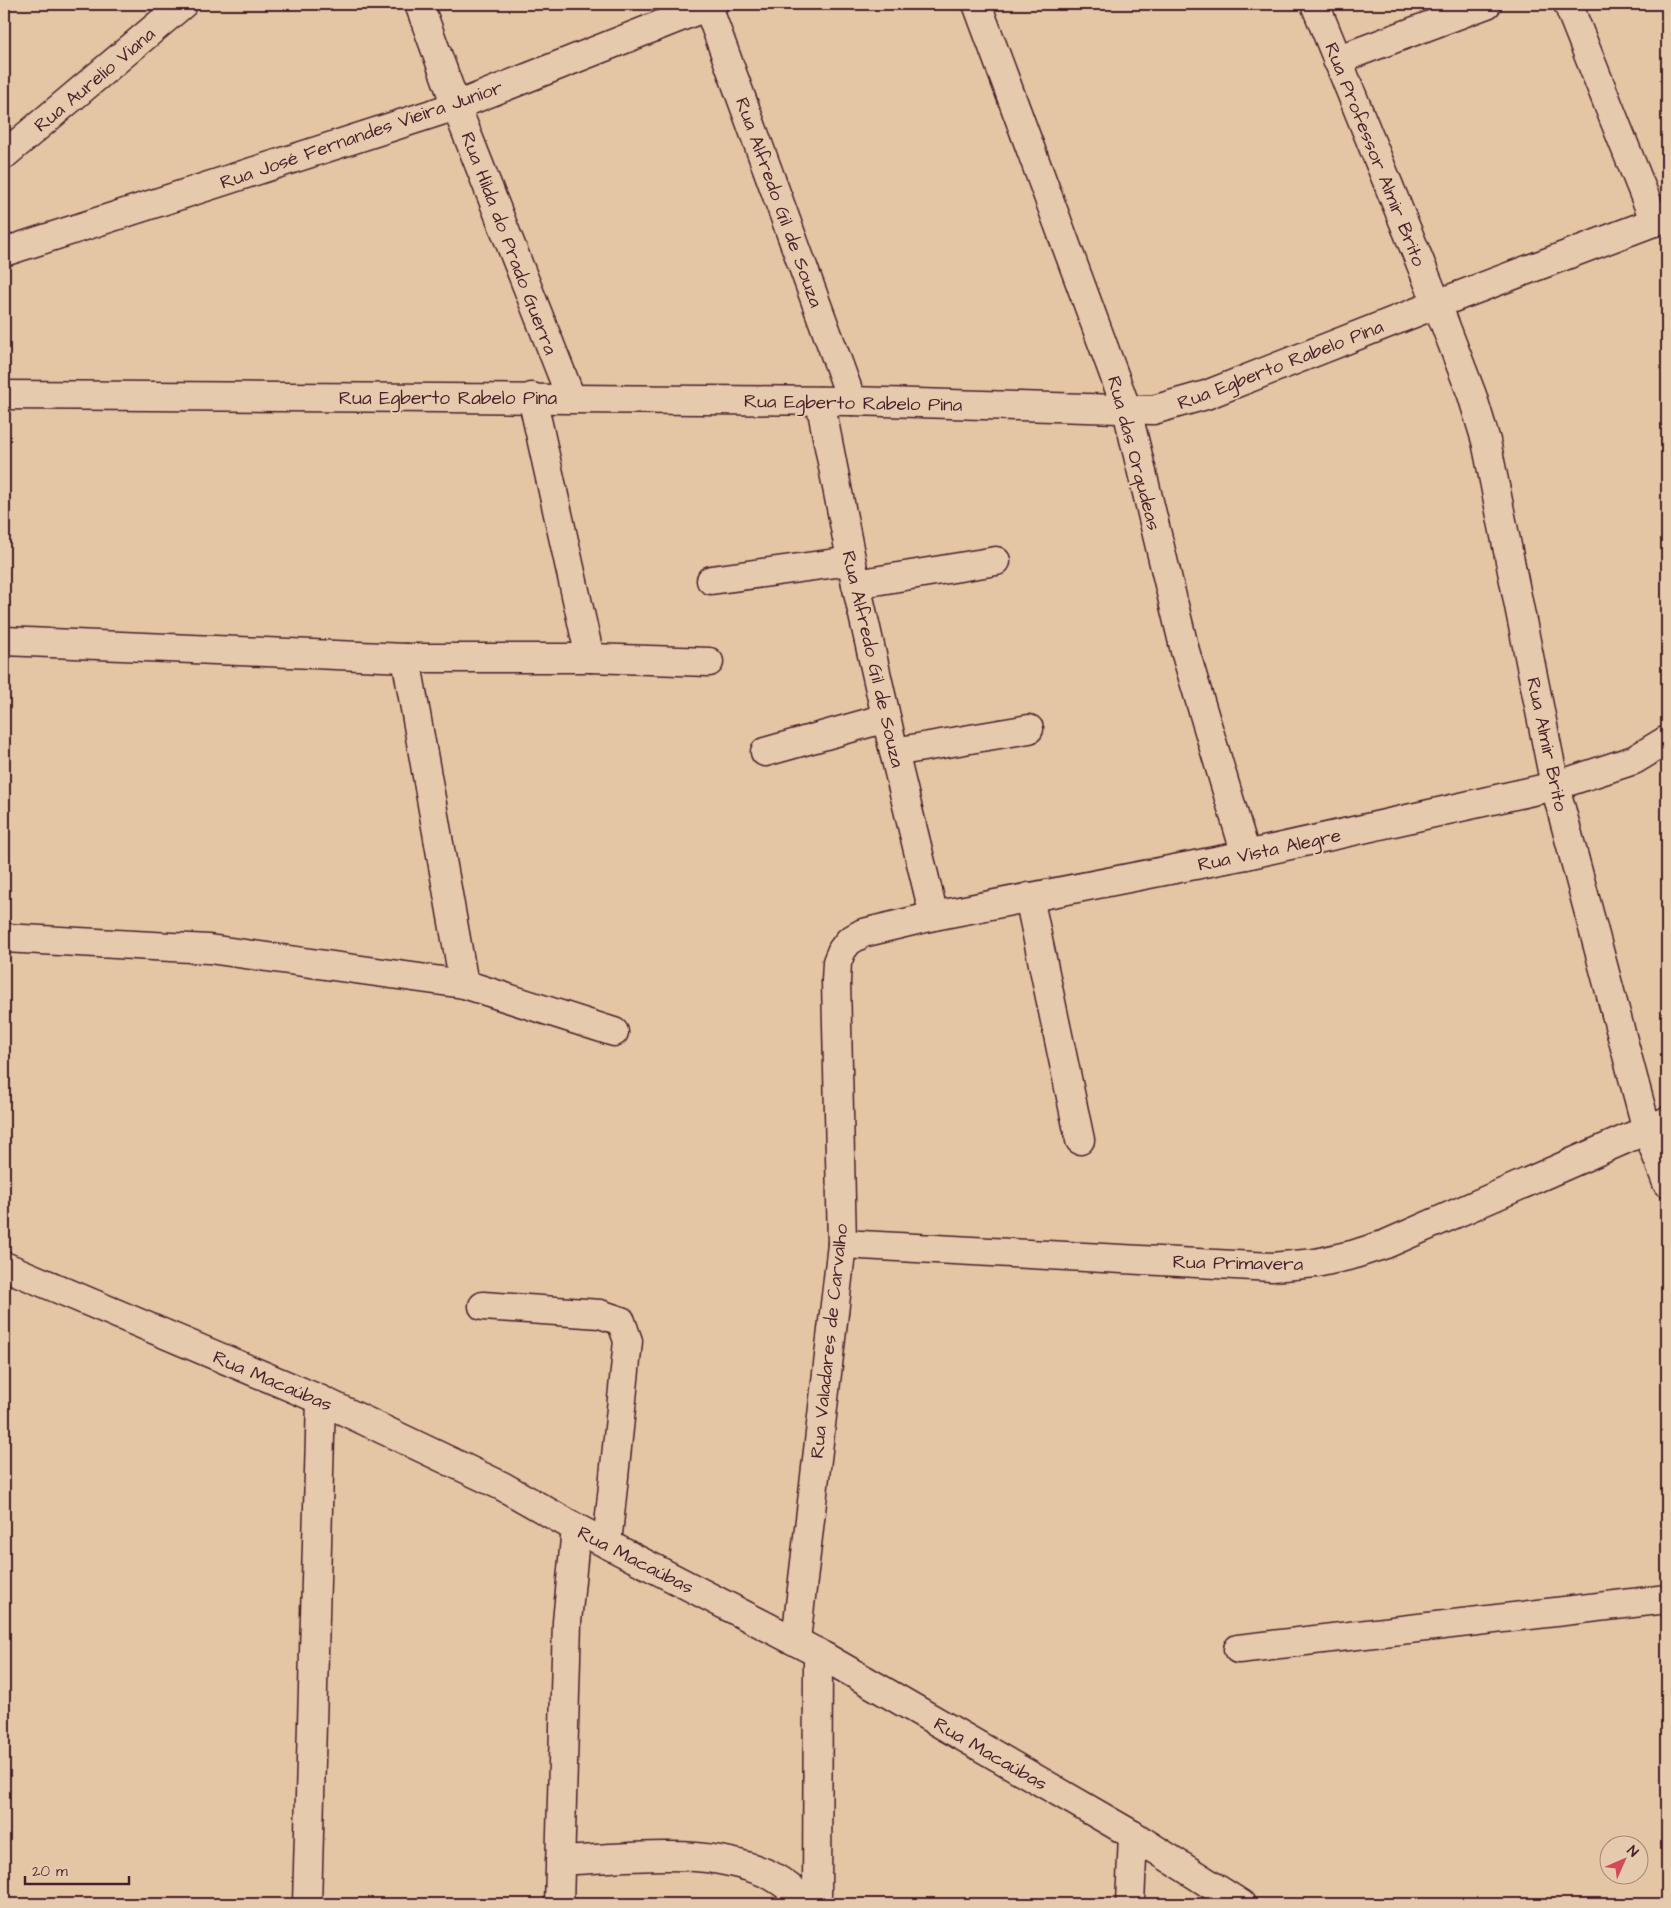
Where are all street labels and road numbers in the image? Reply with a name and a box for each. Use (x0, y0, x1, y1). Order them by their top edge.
street label: Rua Aurelio Viana (29, 21, 162, 139)
street label: Rua Professor Almir Brito (1317, 39, 1432, 271)
street label: Rua José Fernandes Vieira Junior (217, 74, 507, 197)
street label: Rua Alfredo Gil de Souza (728, 94, 829, 312)
street label: Rua Hilda do Prado Guerra (454, 128, 564, 359)
street label: Rua Egberto Rabelo Pina (1174, 314, 1388, 418)
street label: Rua das Orqudeas (1100, 373, 1167, 534)
street label: Rua Egberto Rabelo Pina (339, 385, 558, 413)
street label: Rua Egberto Rabelo Pina (743, 388, 963, 420)
street label: Rua Alfredo Gil de Souza (834, 548, 911, 771)
street label: Rua Almir Brito (1519, 675, 1574, 814)
street label: Rua Vista Alegre (1195, 822, 1344, 880)
street label: Rua Valadares de Carvalho (804, 1222, 855, 1460)
street label: Rua Primavera (1172, 1249, 1304, 1278)
street label: Rua Macaúbas (209, 1344, 336, 1419)
street label: Rua Macaúbas (573, 1519, 698, 1601)
street label: Rua Macaúbas (928, 1711, 1052, 1798)

